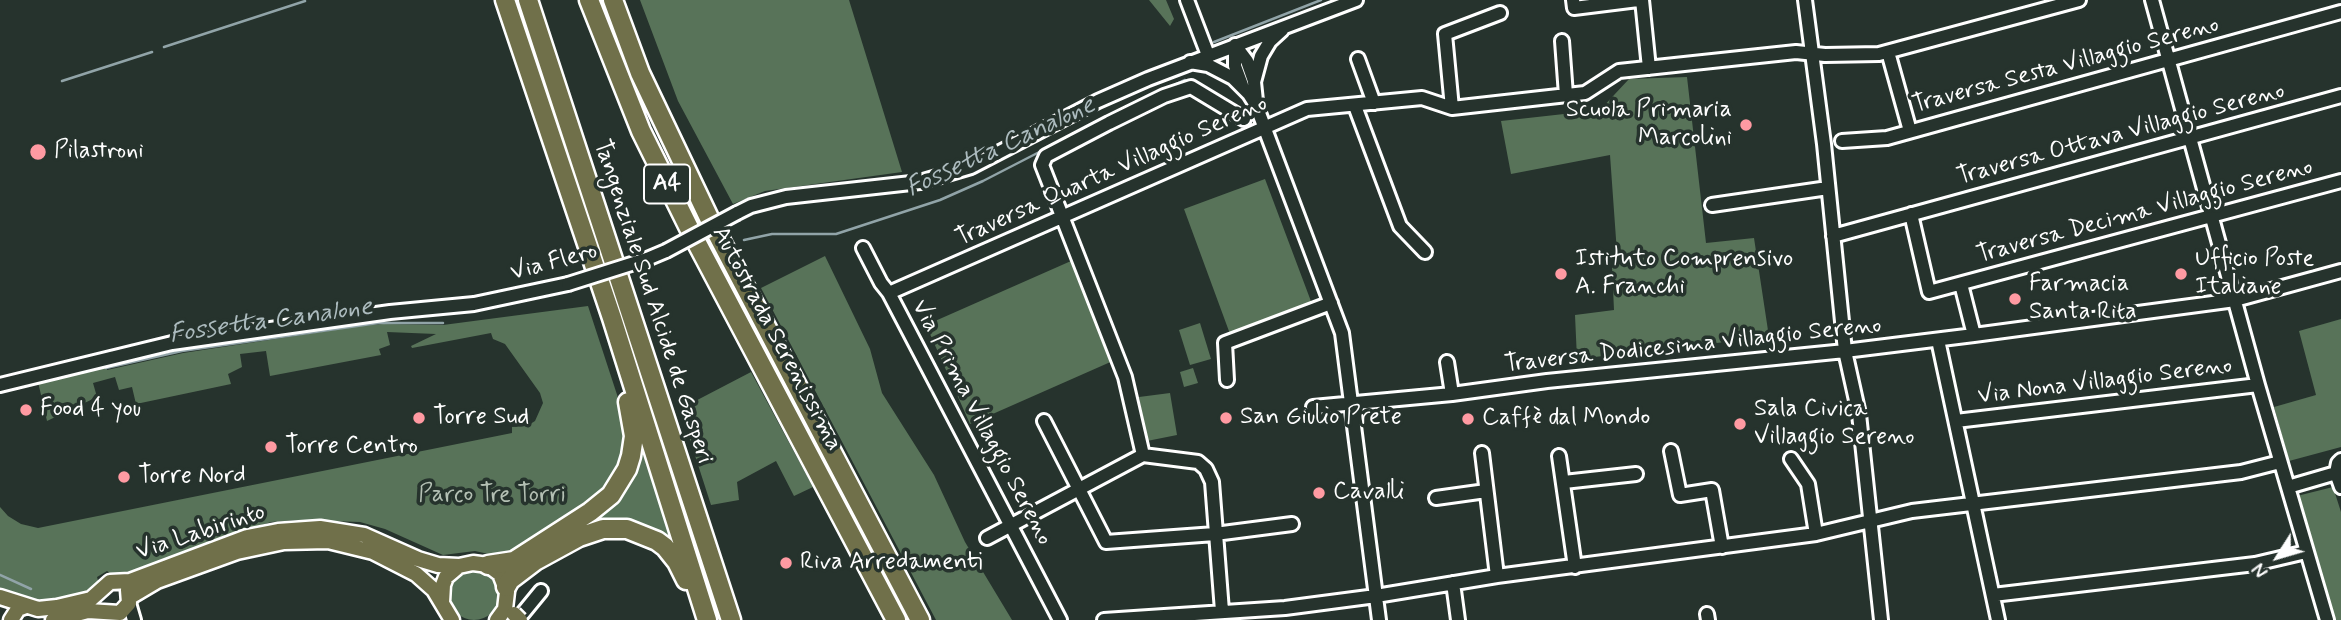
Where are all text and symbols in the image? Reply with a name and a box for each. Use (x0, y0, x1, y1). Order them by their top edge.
street label: Traversa Sesta Villaggio Sereno (1910, 11, 2222, 121)
street label: Traversa Ottava Villaggio Sereno (1954, 77, 2288, 193)
street label: Traversa Quarta Villaggio Sereno (952, 90, 1272, 254)
water label: Fossetta Canalone (902, 91, 1100, 205)
place label: Scuola Primaria Marcolini (1566, 97, 1732, 153)
marker: Scuola Primaria Marcolini (1738, 117, 1754, 133)
street label: Tangenziale Sud Alcide de Gasperi (586, 136, 718, 468)
place label: Pilastroni (54, 138, 144, 166)
marker: Pilastroni (28, 142, 48, 162)
street label: Traversa Decima Villaggio Sereno (1974, 153, 2316, 271)
road number: A4 (644, 164, 690, 204)
street label: Autostrada Serenissima (705, 222, 847, 456)
street label: Via Flero (507, 238, 601, 288)
place label: Istituto Comprensivo A. Franchi (1575, 246, 1793, 302)
place label: Ufficio Poste Italiane (2195, 246, 2314, 302)
marker: Istituto Comprensivo A. Franchi (1553, 266, 1569, 282)
marker: Ufficio Poste Italiane (2173, 266, 2189, 282)
place label: Farmacia Santa Rita (2029, 271, 2137, 327)
marker: Farmacia Santa Rita (2007, 291, 2023, 307)
water label: Fossetta Canalone (168, 292, 374, 352)
street label: Via Prima Villaggio Sereno (904, 295, 1058, 551)
street label: Traversa Dodicesima Villaggio Sereno (1503, 312, 1883, 380)
street label: Via Nona Villaggio Sereno (1976, 352, 2234, 412)
place label: Food 4 you (40, 396, 141, 424)
place label: Sala Civica Villaggio Sereno (1754, 396, 1914, 452)
marker: Food 4 you (18, 402, 34, 418)
place label: Torre Sud (433, 404, 529, 432)
place label: San Giulio Prete (1240, 404, 1402, 432)
place label: Caffè dal Mondo (1482, 405, 1650, 433)
marker: Torre Sud (411, 410, 427, 426)
marker: San Giulio Prete (1218, 410, 1234, 426)
marker: Caffè dal Mondo (1460, 411, 1476, 427)
marker: Sala Civica Villaggio Sereno (1732, 416, 1748, 432)
place label: Torre Centro (285, 433, 418, 461)
marker: Torre Centro (263, 439, 279, 455)
place label: Torre Nord (138, 463, 246, 491)
marker: Torre Nord (116, 469, 132, 485)
place label: Cavalli (1333, 479, 1405, 507)
park label: Parco Tre Torri (418, 482, 566, 510)
marker: Cavalli (1311, 485, 1327, 501)
street label: Via Labirinto (133, 499, 269, 567)
north arrow (2243, 522, 2313, 592)
place label: Riva Arredamenti (800, 549, 982, 577)
marker: Riva Arredamenti (778, 555, 794, 571)
text: N (2247, 557, 2275, 583)

